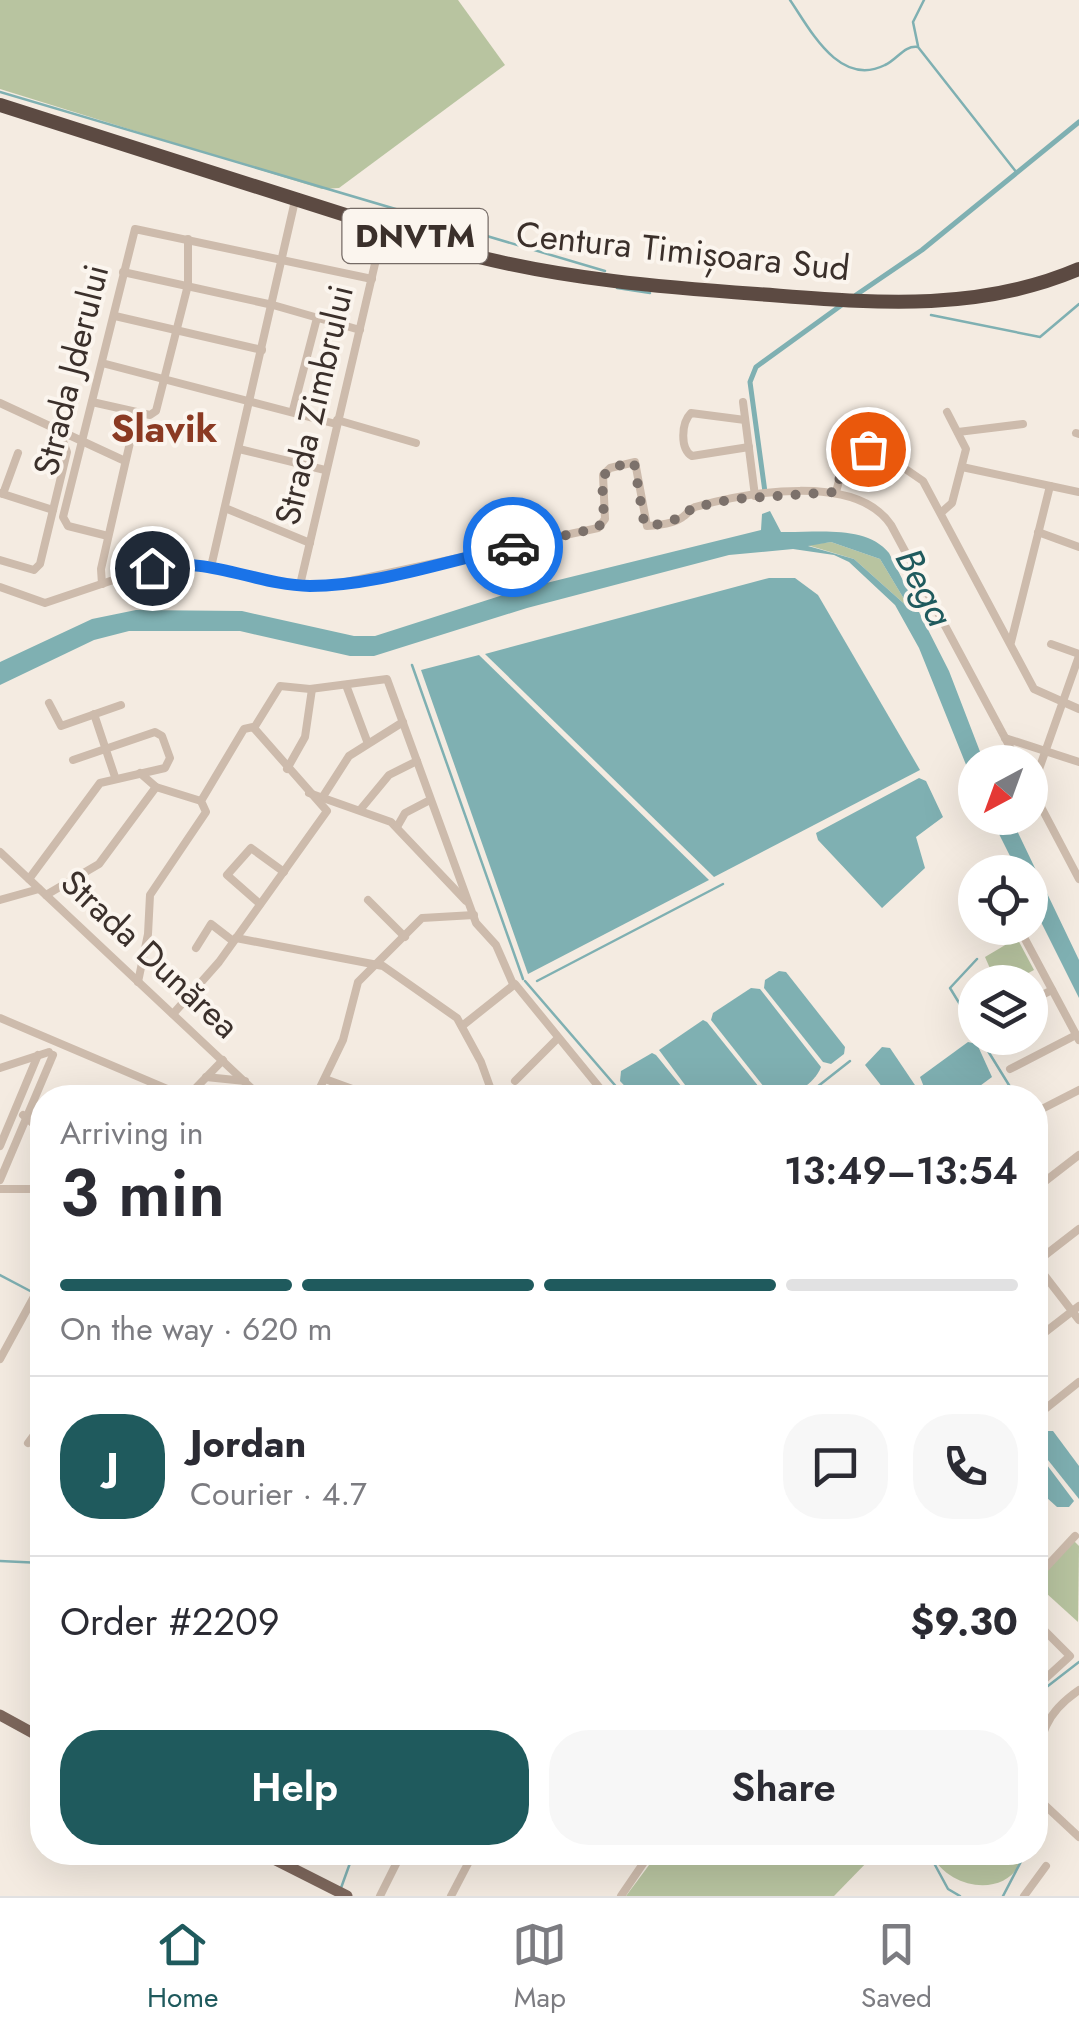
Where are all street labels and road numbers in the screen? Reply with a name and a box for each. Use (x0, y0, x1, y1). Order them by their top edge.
road number: DNVTM (342, 209, 488, 263)
street label: Centura Timișoara Sud (514, 209, 852, 293)
street label: Strada Jderului (21, 259, 121, 481)
street label: Strada Zimbrului (262, 280, 366, 530)
street label: Strada Dunărea (50, 858, 250, 1050)

